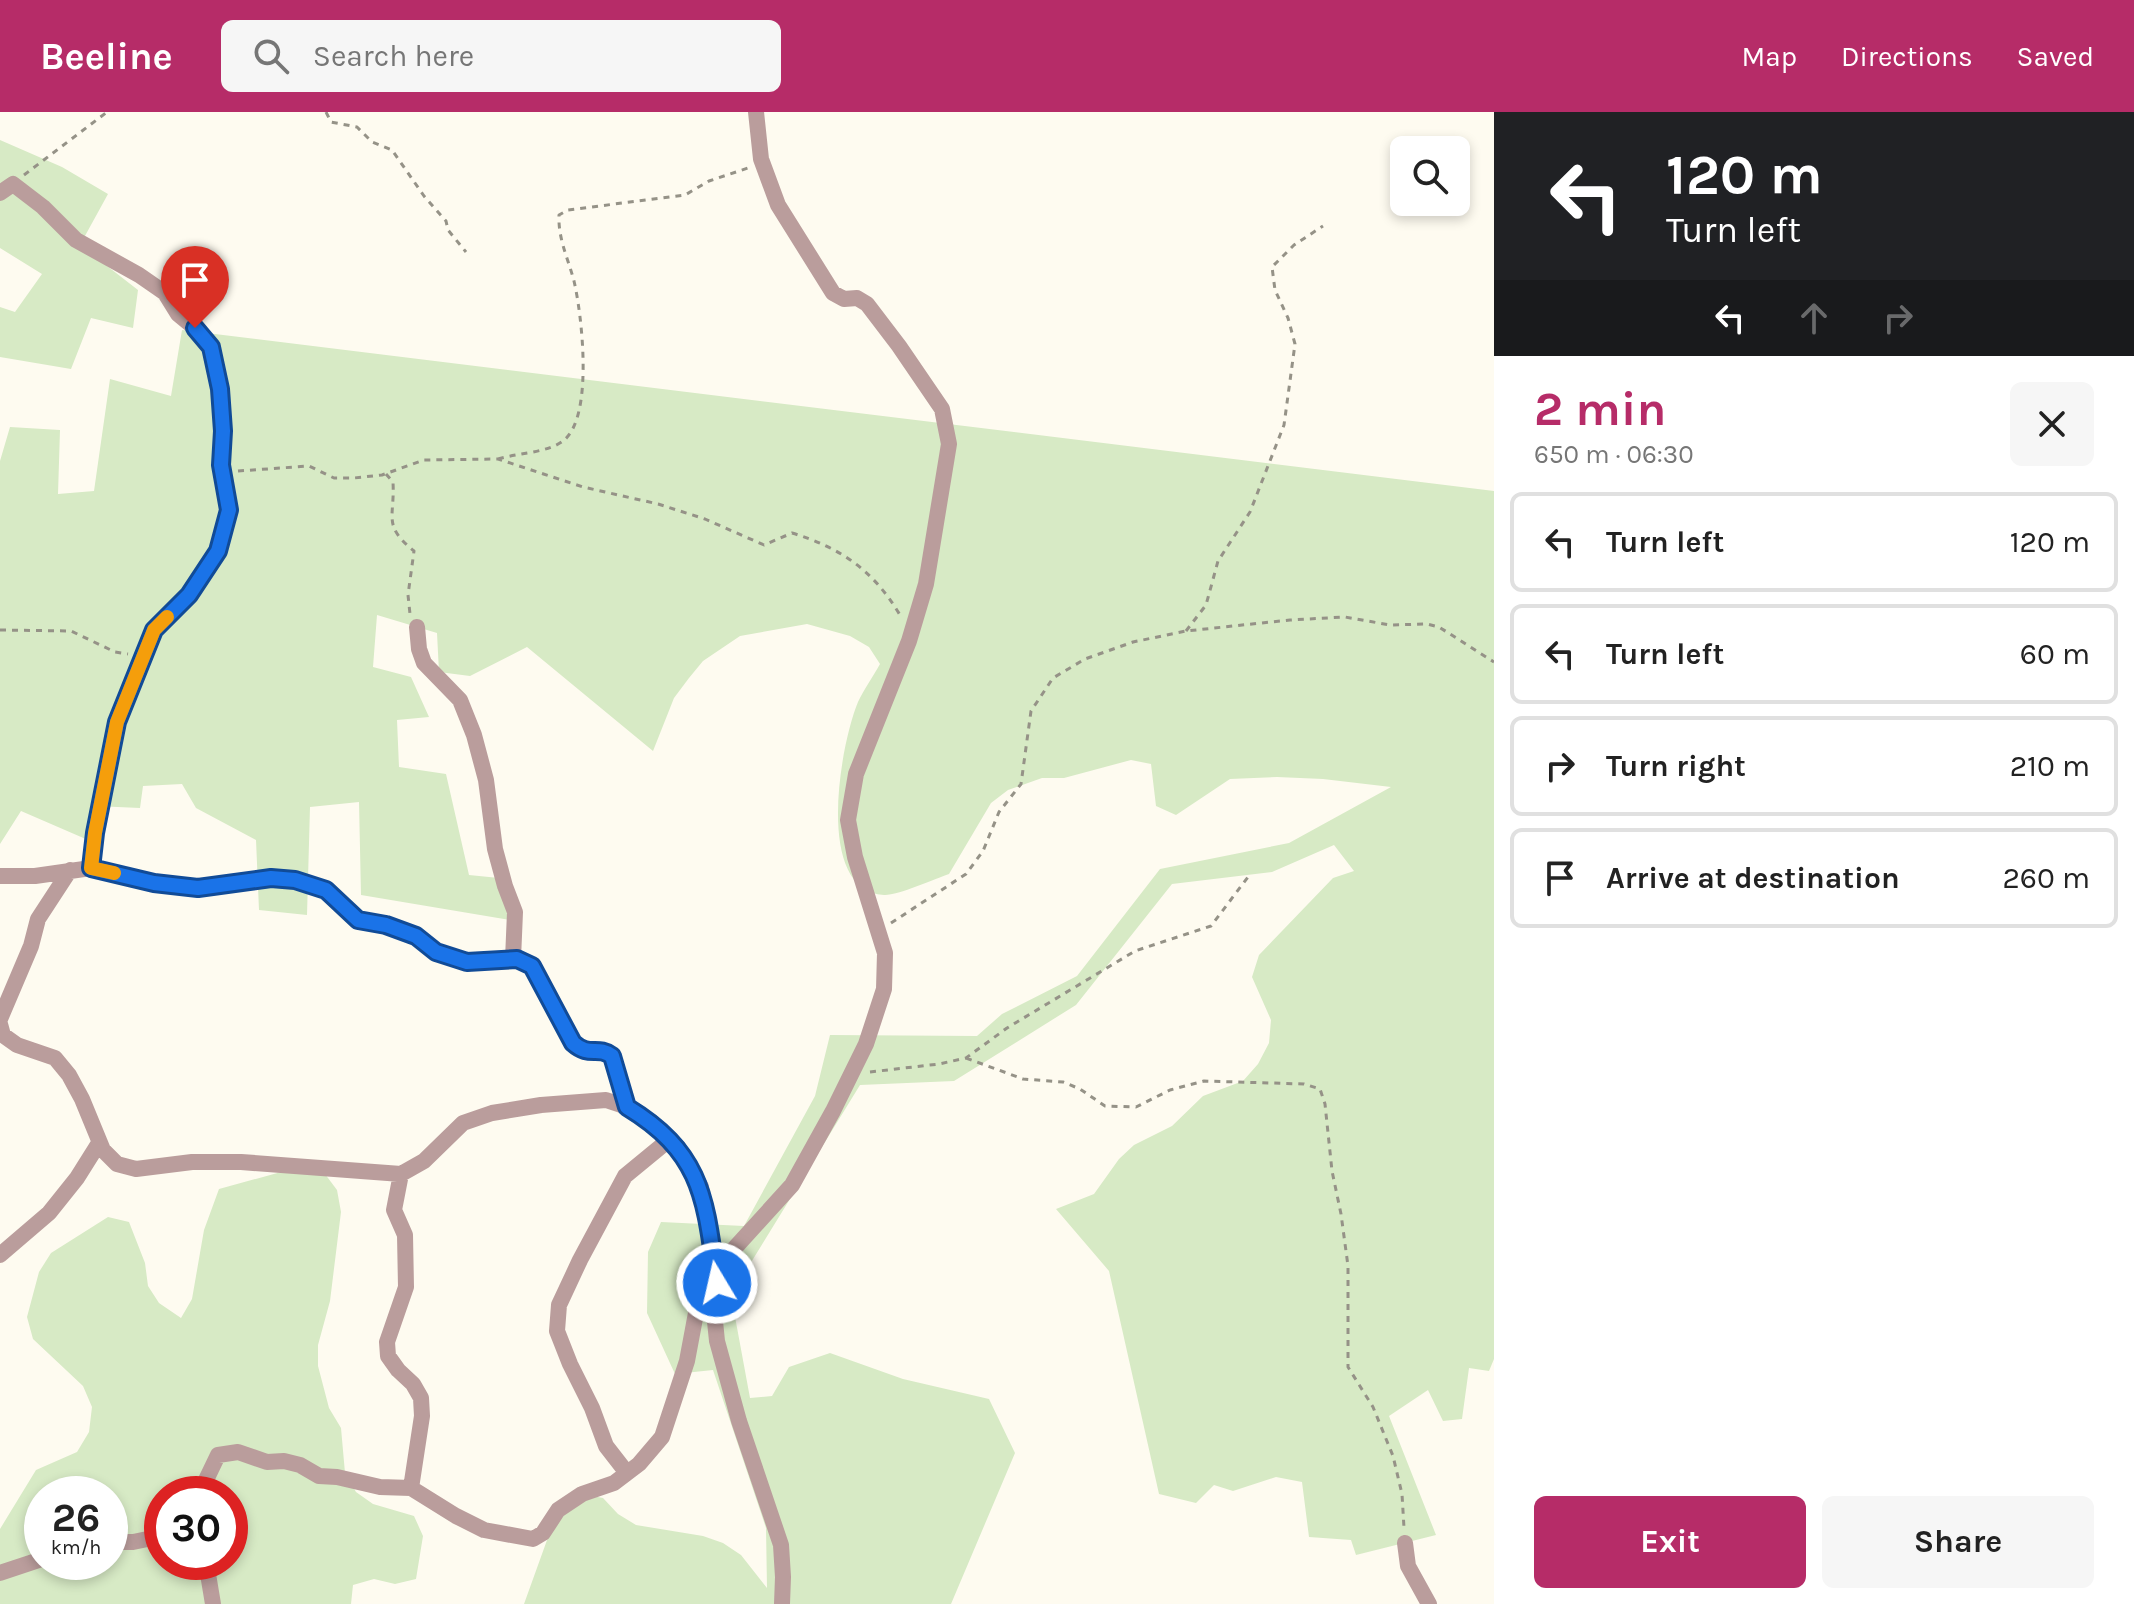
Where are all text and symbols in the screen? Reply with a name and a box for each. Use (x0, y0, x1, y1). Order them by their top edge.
search box (221, 20, 781, 92)
text: Beeline (40, 34, 173, 79)
icon: search (249, 34, 293, 78)
text: Search here (313, 38, 474, 74)
text: Map (1742, 40, 1797, 73)
text: Directions (1841, 40, 1973, 73)
text: Saved (2017, 40, 2094, 73)
map controls (1390, 136, 1470, 216)
button: search (1390, 136, 1470, 216)
text: 120 m (1666, 142, 1823, 207)
icon: left (1534, 144, 1638, 248)
text: Turn left (1666, 209, 1801, 251)
pin (161, 246, 229, 328)
icon: arrive (173, 258, 217, 302)
icon: left (1708, 296, 1752, 340)
icon: ahead (1792, 296, 1836, 340)
icon: right (1876, 296, 1920, 340)
text: 2 min (1534, 381, 1666, 437)
button: close (2010, 382, 2094, 466)
text: 650 m · 06:30 (1534, 439, 1694, 470)
icon: left (1538, 520, 1582, 564)
text: Turn left (1606, 524, 1724, 560)
text: 120 m (2010, 524, 2090, 560)
icon: left (1538, 632, 1582, 676)
text: Turn left (1606, 636, 1724, 672)
text: 60 m (2020, 636, 2090, 672)
icon: right (1538, 744, 1582, 788)
text: Turn right (1606, 748, 1746, 784)
text: 210 m (2010, 748, 2090, 784)
icon: arrive (1538, 856, 1582, 900)
text: Arrive at destination (1606, 860, 1900, 896)
text: 260 m (2002, 860, 2090, 896)
position arrow (675, 1241, 759, 1325)
speed limit sign: 30 (144, 1476, 248, 1580)
text: 26 (52, 1494, 100, 1541)
button: Exit (1534, 1496, 1806, 1588)
button: Share (1822, 1496, 2094, 1588)
text: km/h (51, 1536, 101, 1559)

